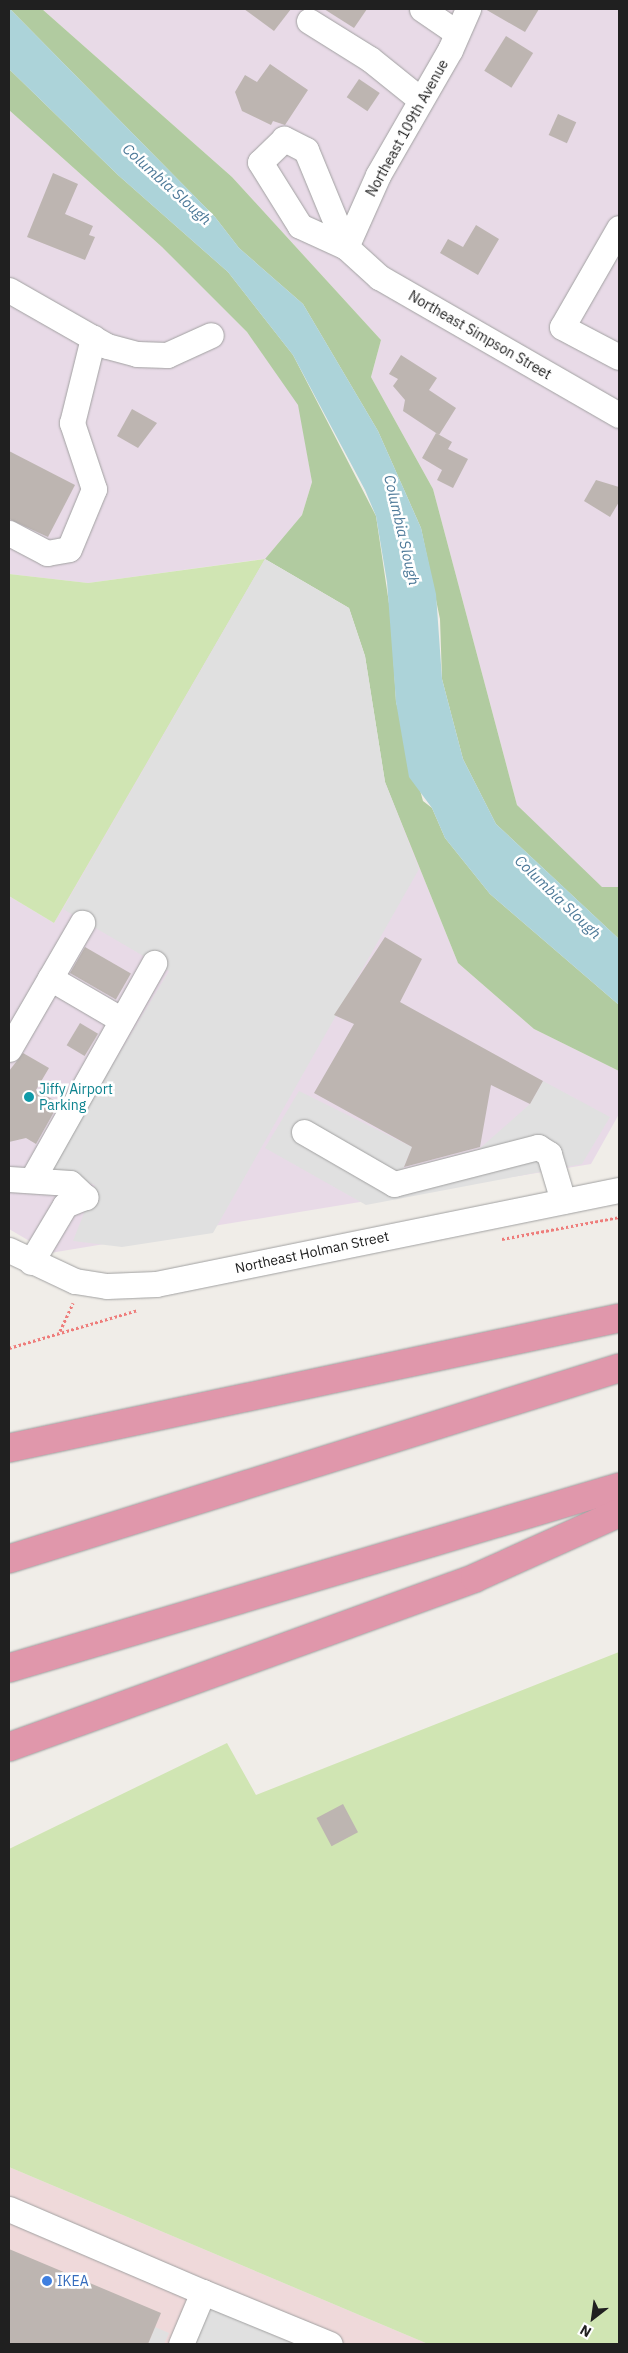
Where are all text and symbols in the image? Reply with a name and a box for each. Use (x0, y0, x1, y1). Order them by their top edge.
street label: Northeast 109th Avenue (362, 57, 452, 199)
water label: Columbia Slough (119, 140, 215, 228)
street label: Northeast Simpson Street (406, 287, 554, 383)
water label: Columbia Slough (381, 473, 423, 587)
water label: Columbia Slough (511, 851, 605, 943)
place label: Jiffy Airport Parking (39, 1081, 113, 1114)
marker: Jiffy Airport Parking (23, 1091, 35, 1103)
street label: Northeast Holman Street (234, 1227, 390, 1277)
place label: IKEA (57, 2273, 89, 2289)
marker: IKEA (41, 2275, 53, 2287)
north arrow (568, 2293, 618, 2343)
text: N (577, 2321, 594, 2341)

